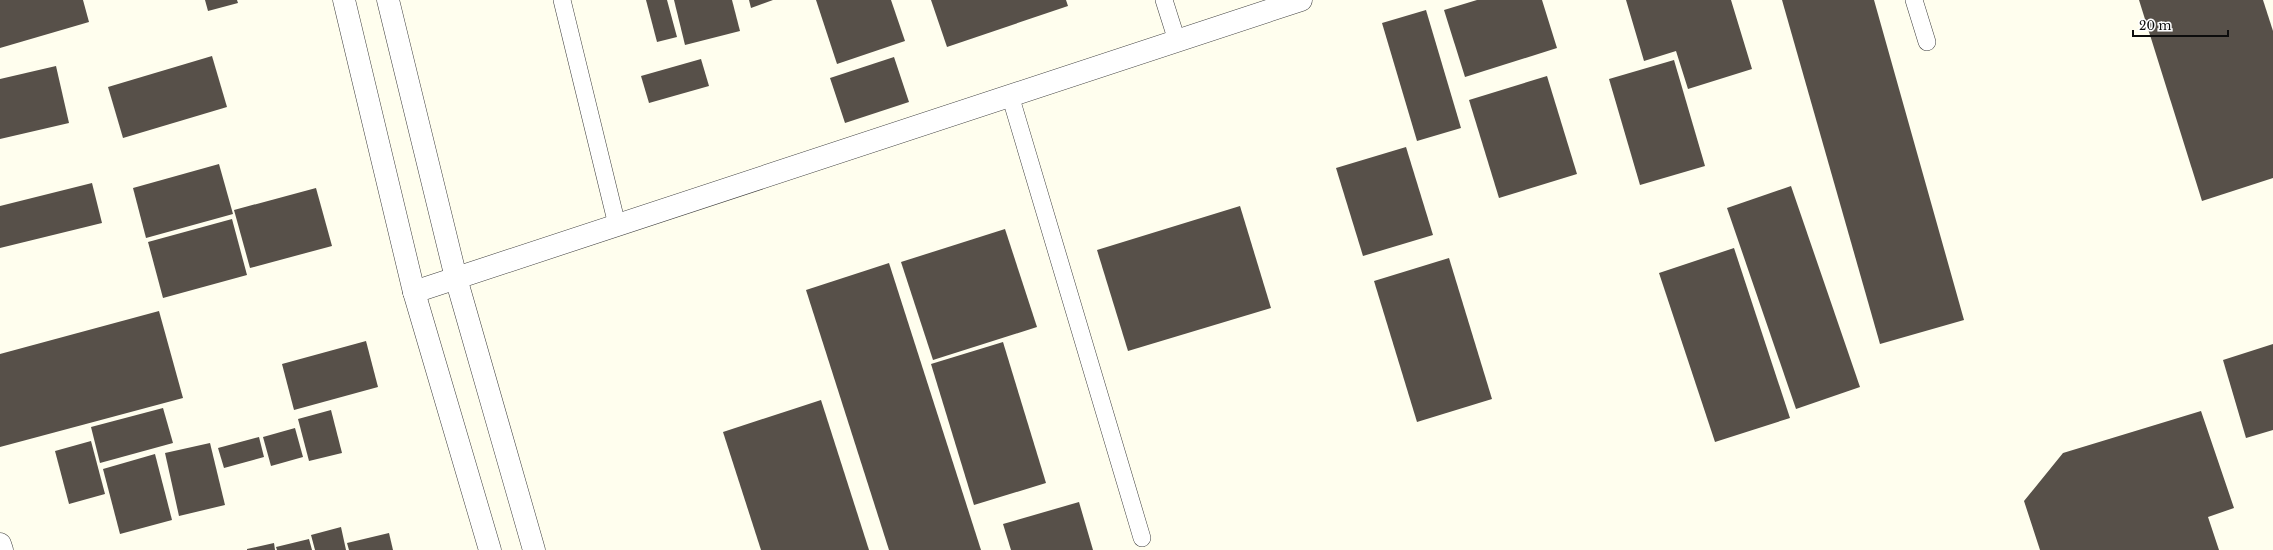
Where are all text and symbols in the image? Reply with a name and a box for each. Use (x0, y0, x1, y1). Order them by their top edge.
scale bar (2133, 12, 2228, 38)
text: 20 m (2139, 18, 2171, 33)

